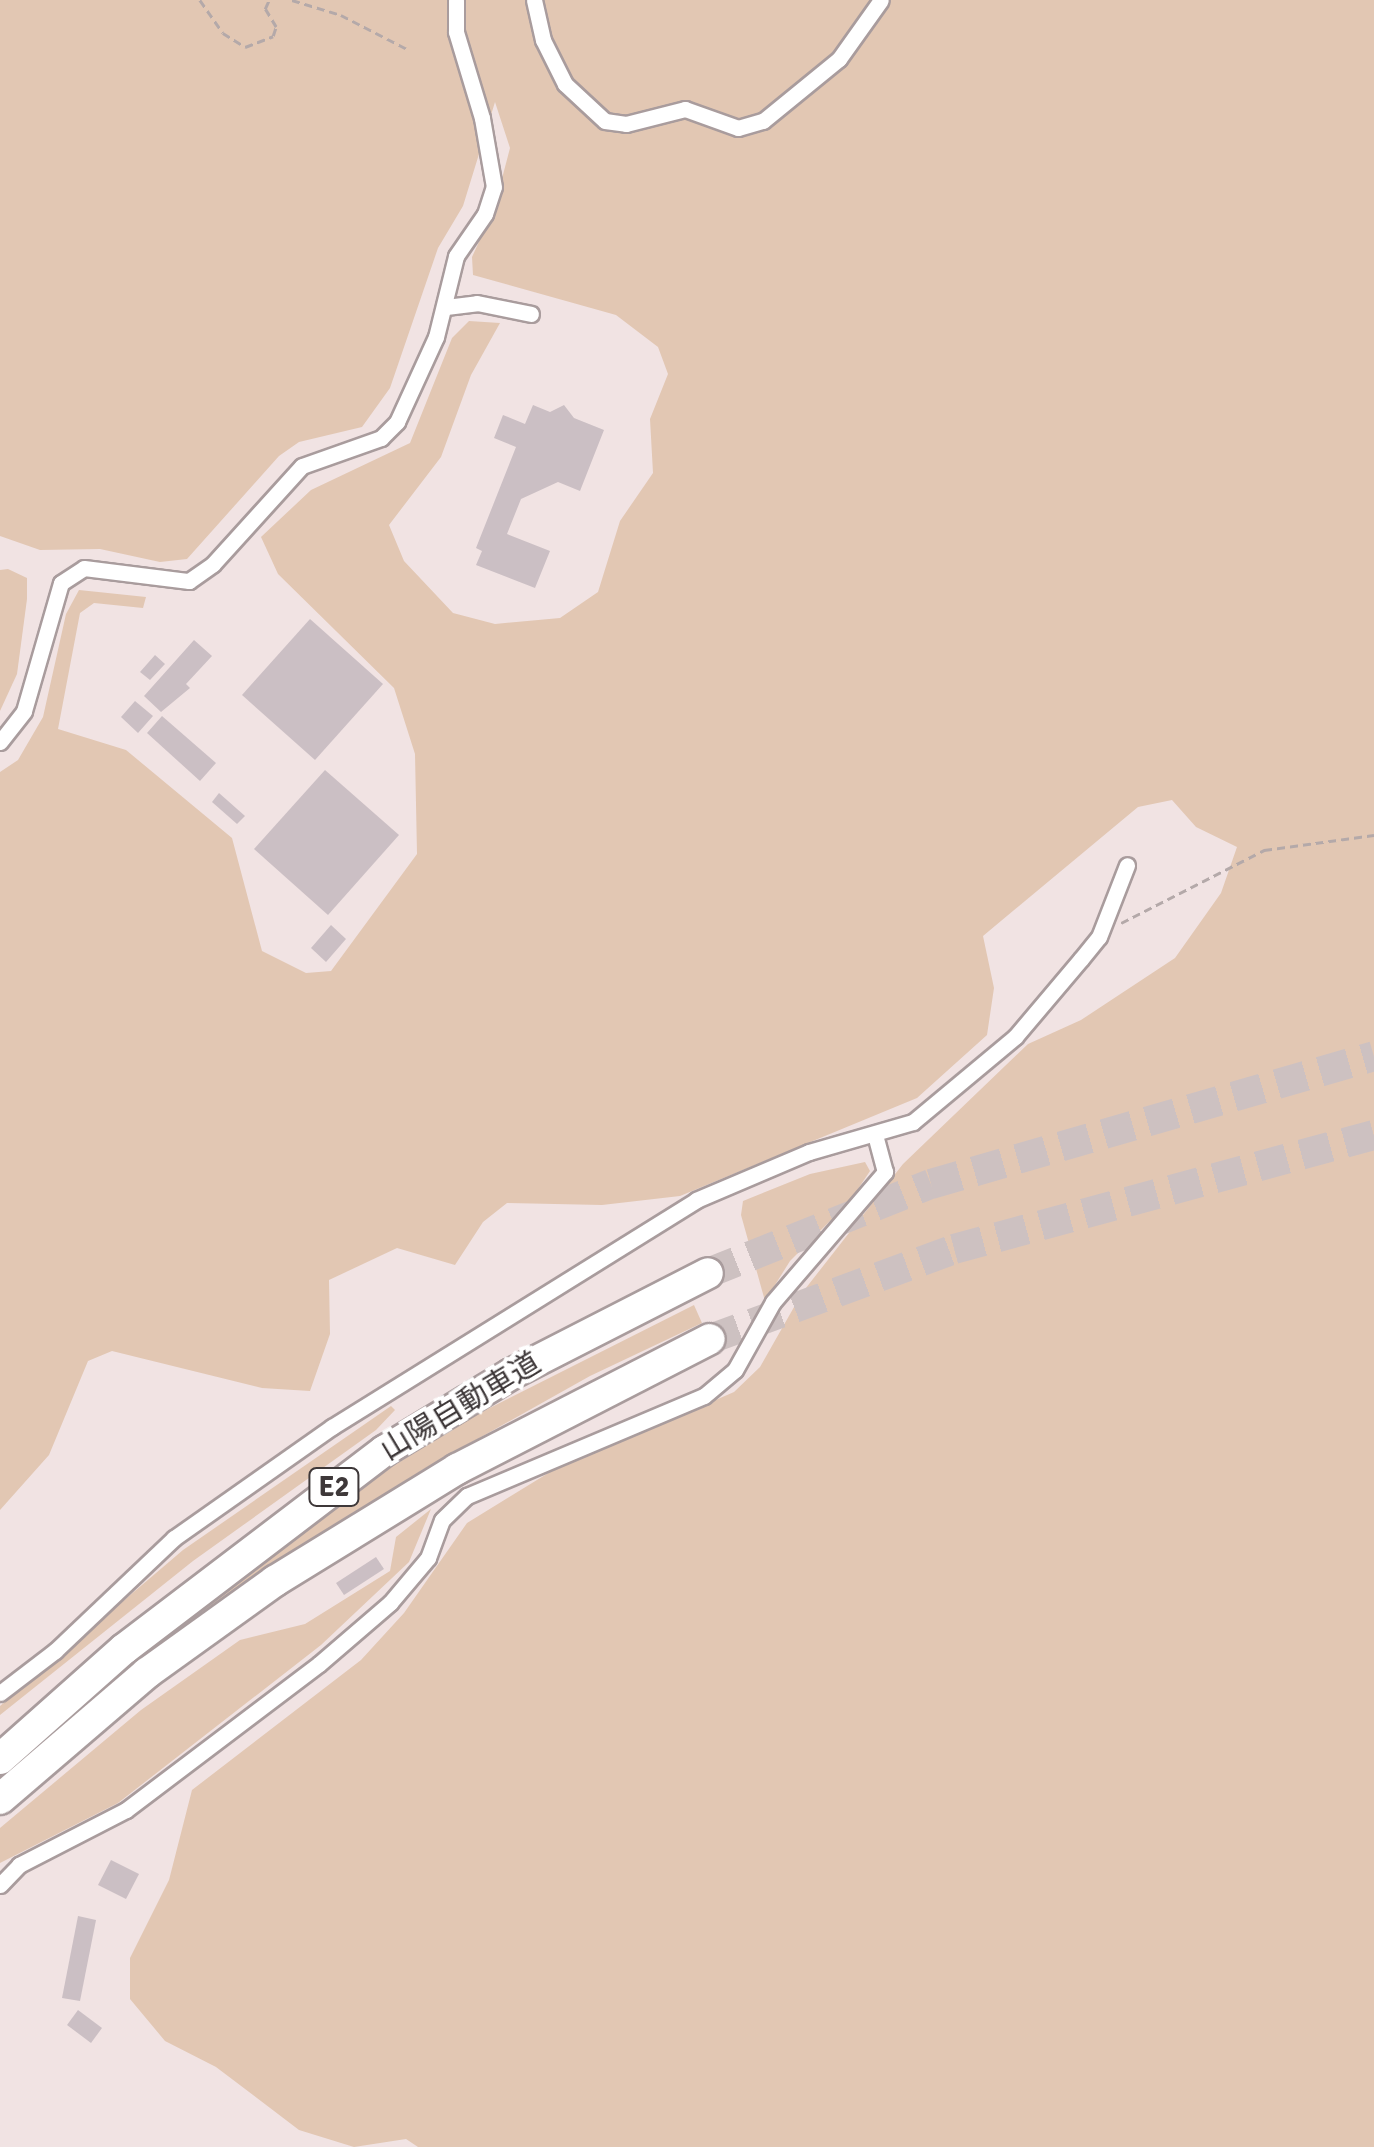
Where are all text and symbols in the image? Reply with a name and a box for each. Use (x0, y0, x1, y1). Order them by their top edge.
street label: 山陽自動車道 (375, 1345, 547, 1469)
road number: E2 (306, 1464, 362, 1510)

